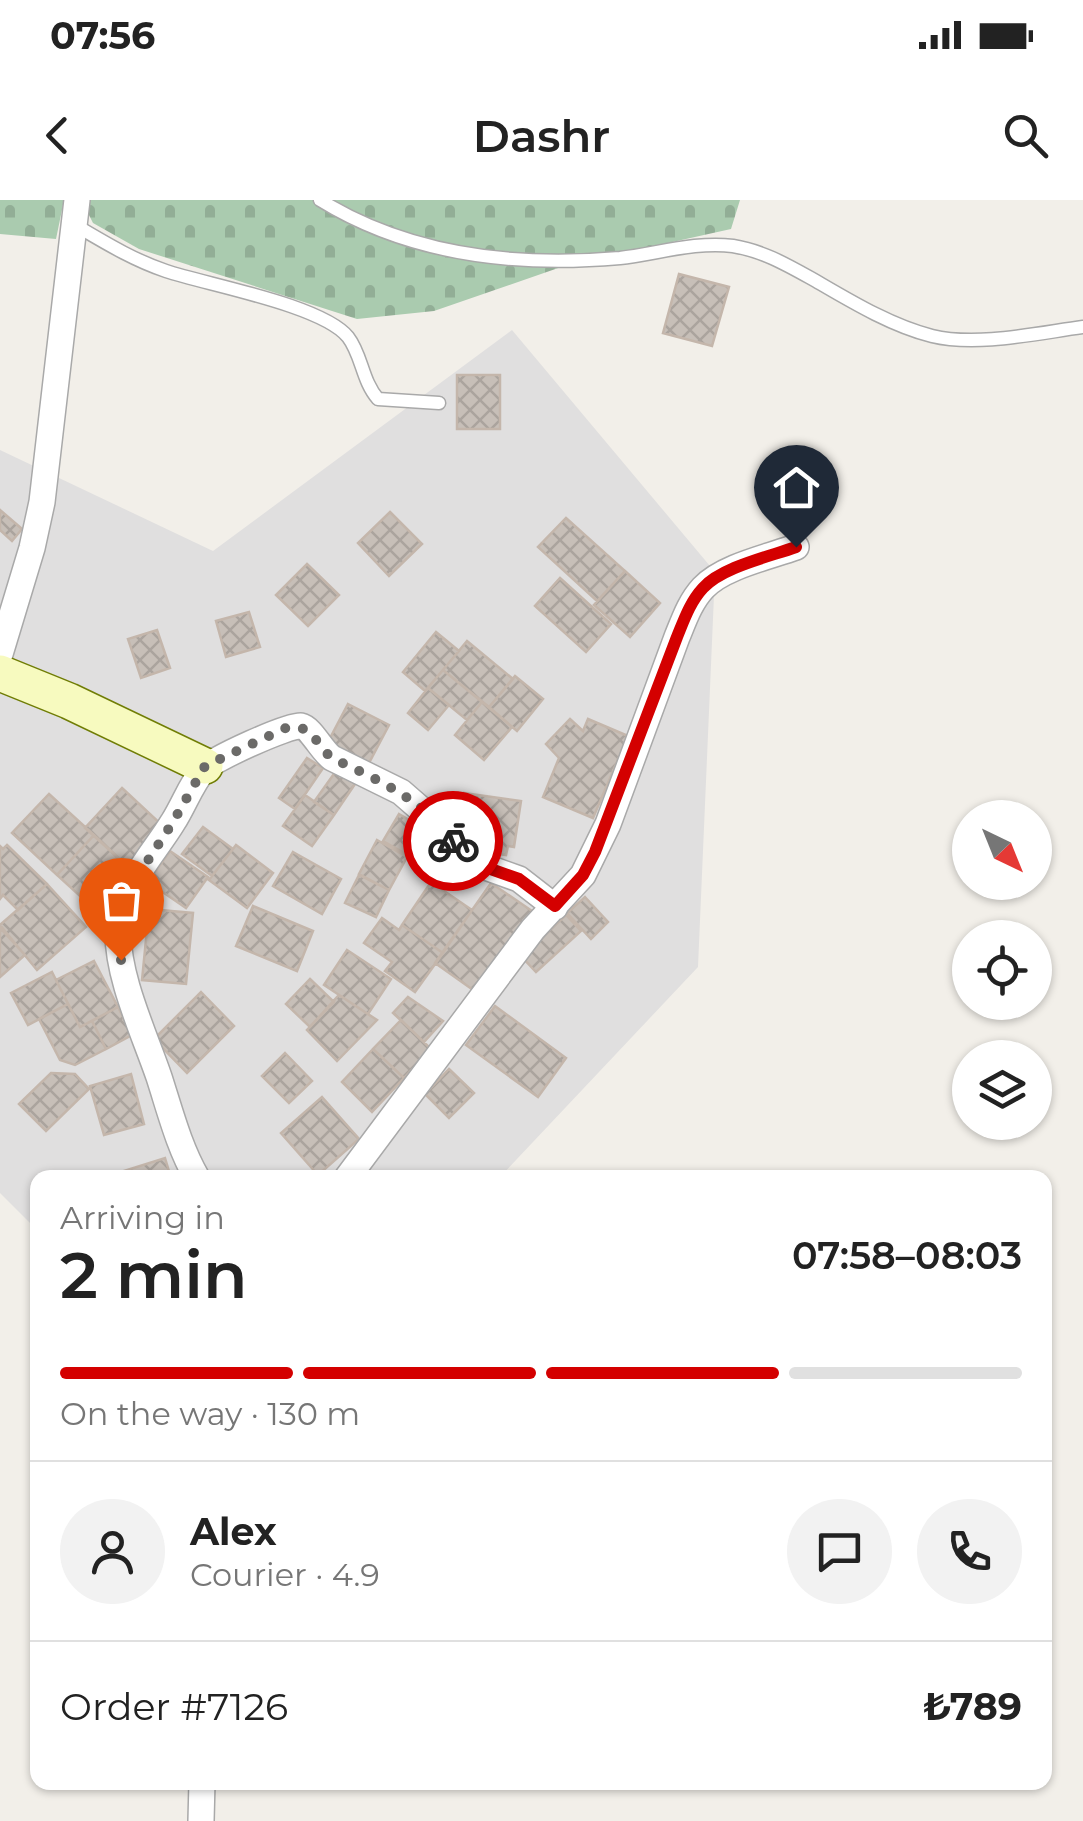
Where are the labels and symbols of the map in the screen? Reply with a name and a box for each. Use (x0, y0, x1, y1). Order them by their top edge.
pin (754, 445, 839, 548)
courier (403, 791, 503, 891)
north arrow (952, 800, 1052, 900)
pin (79, 858, 164, 961)

